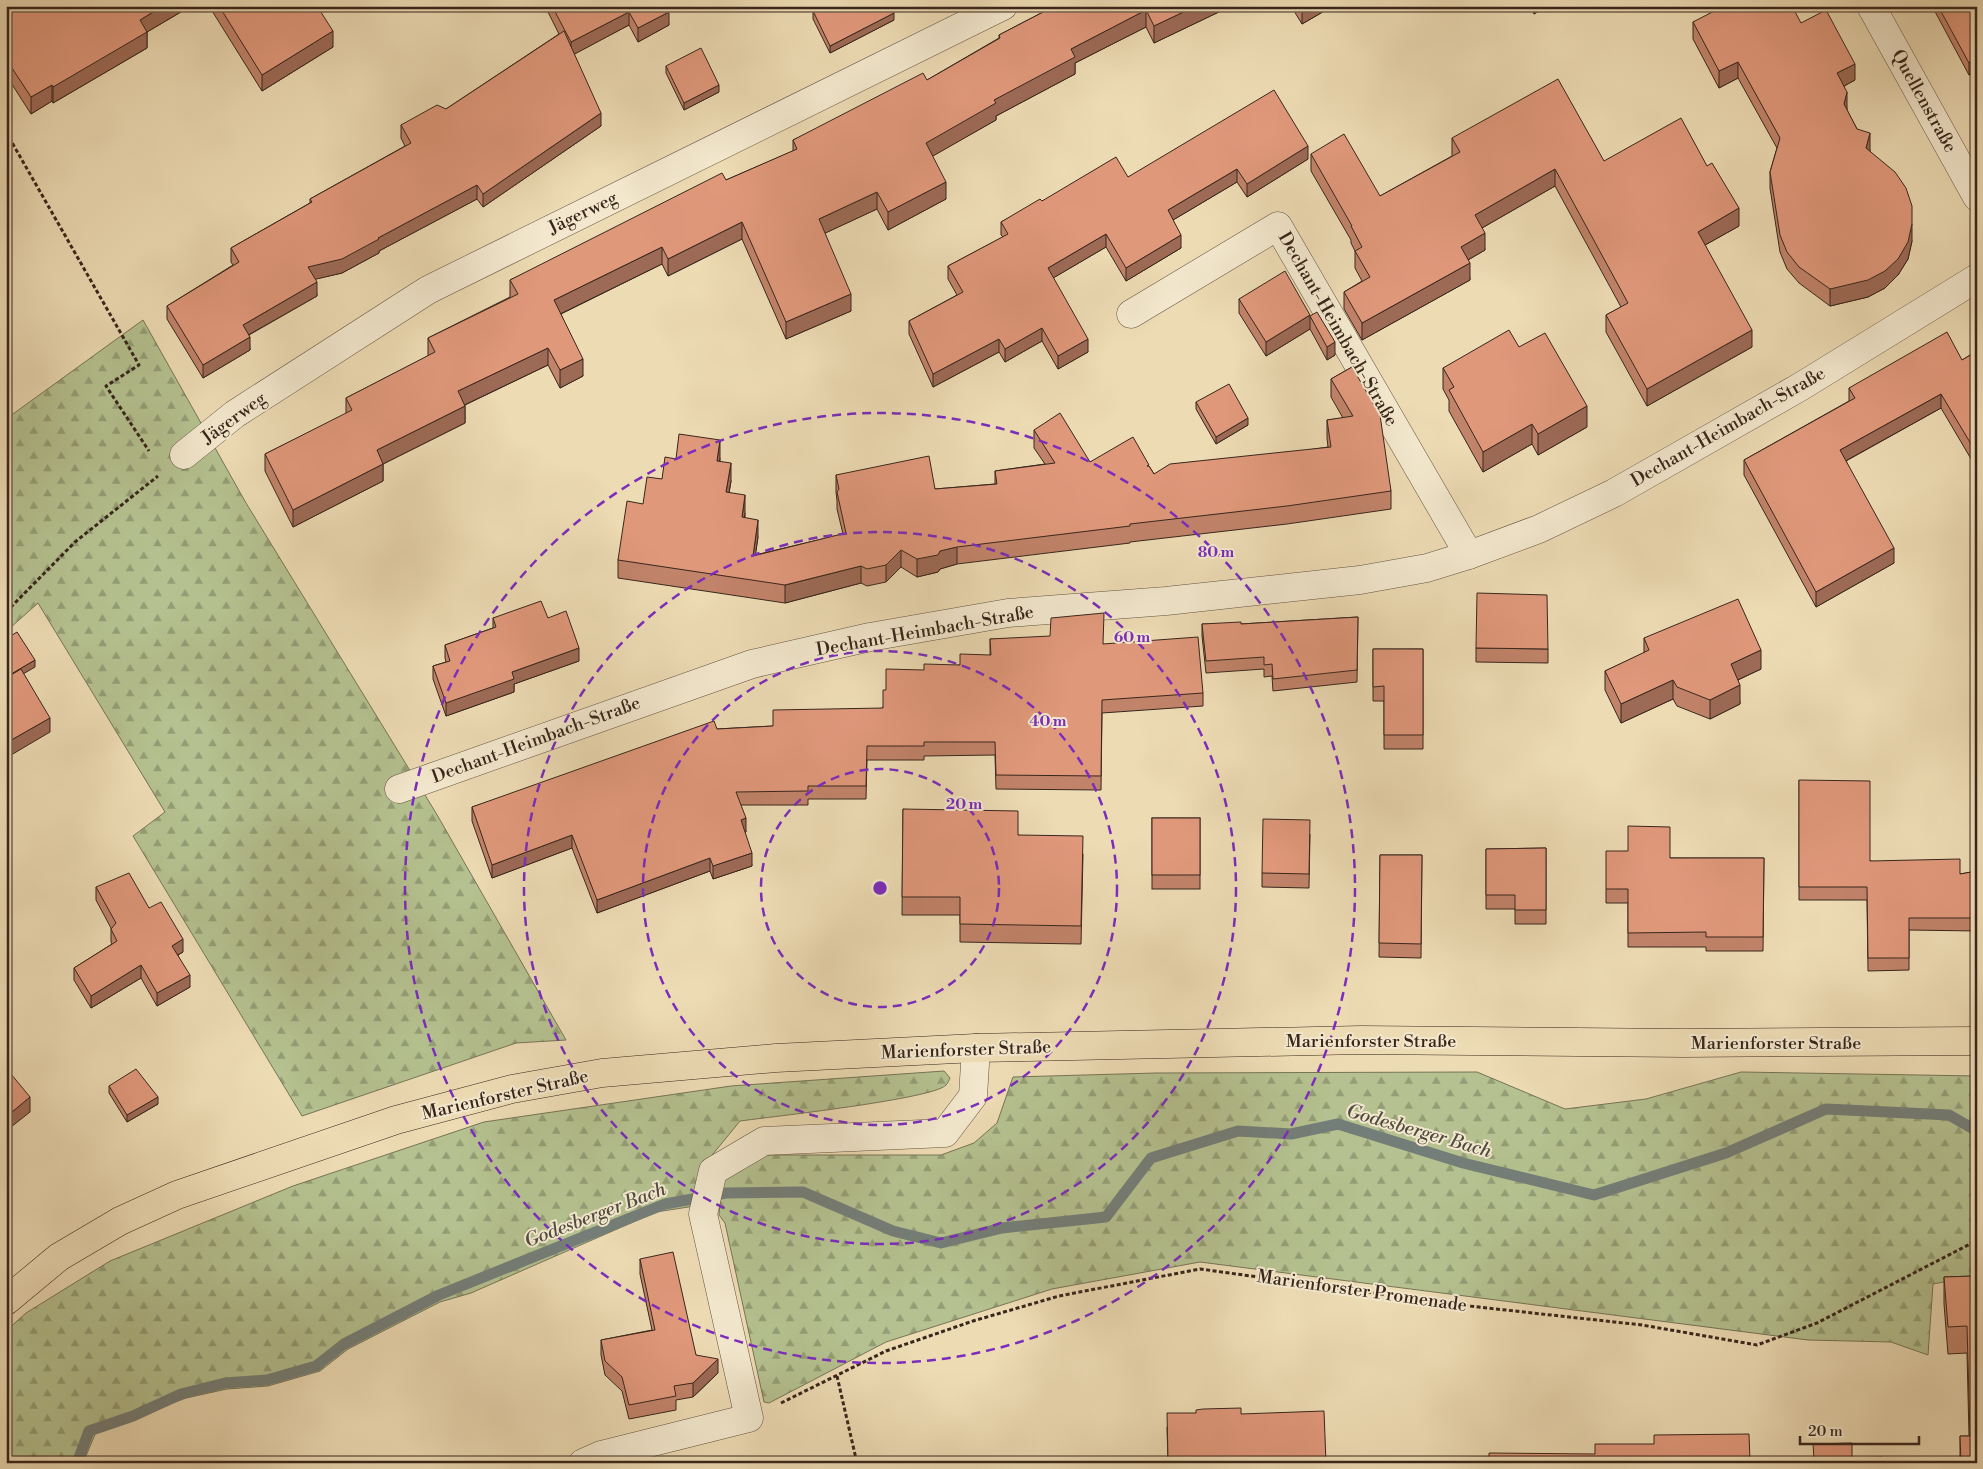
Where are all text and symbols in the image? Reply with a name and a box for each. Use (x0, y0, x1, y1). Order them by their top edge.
street label: Quellenstraße (1886, 45, 1962, 157)
street label: Jägerweg (544, 186, 622, 240)
street label: Dechant-Heimbach-Straße (1273, 228, 1403, 430)
street label: Dechant-Heimbach-Straße (1627, 362, 1829, 492)
street label: Jägerweg (196, 387, 271, 450)
text: 80 m (1198, 543, 1235, 562)
street label: Dechant-Heimbach-Straße (814, 601, 1036, 661)
text: 60 m (1114, 628, 1151, 647)
street label: Dechant-Heimbach-Straße (428, 691, 644, 789)
text: 40 m (1029, 712, 1067, 731)
text: 20 m (946, 795, 983, 814)
centre of rings (871, 879, 889, 897)
street label: Marienforster Straße (1286, 1030, 1456, 1053)
street label: Marienforster Straße (1691, 1032, 1861, 1055)
street label: Marienforster Straße (880, 1036, 1052, 1064)
street label: Marienforster Straße (419, 1065, 591, 1125)
water label: Godesberger Bach (1344, 1099, 1495, 1163)
water label: Godesberger Bach (521, 1177, 670, 1253)
street label: Marienforster Promenade (1256, 1265, 1468, 1317)
scale bar (1800, 1414, 1919, 1446)
text: 20 m (1808, 1422, 1843, 1441)

